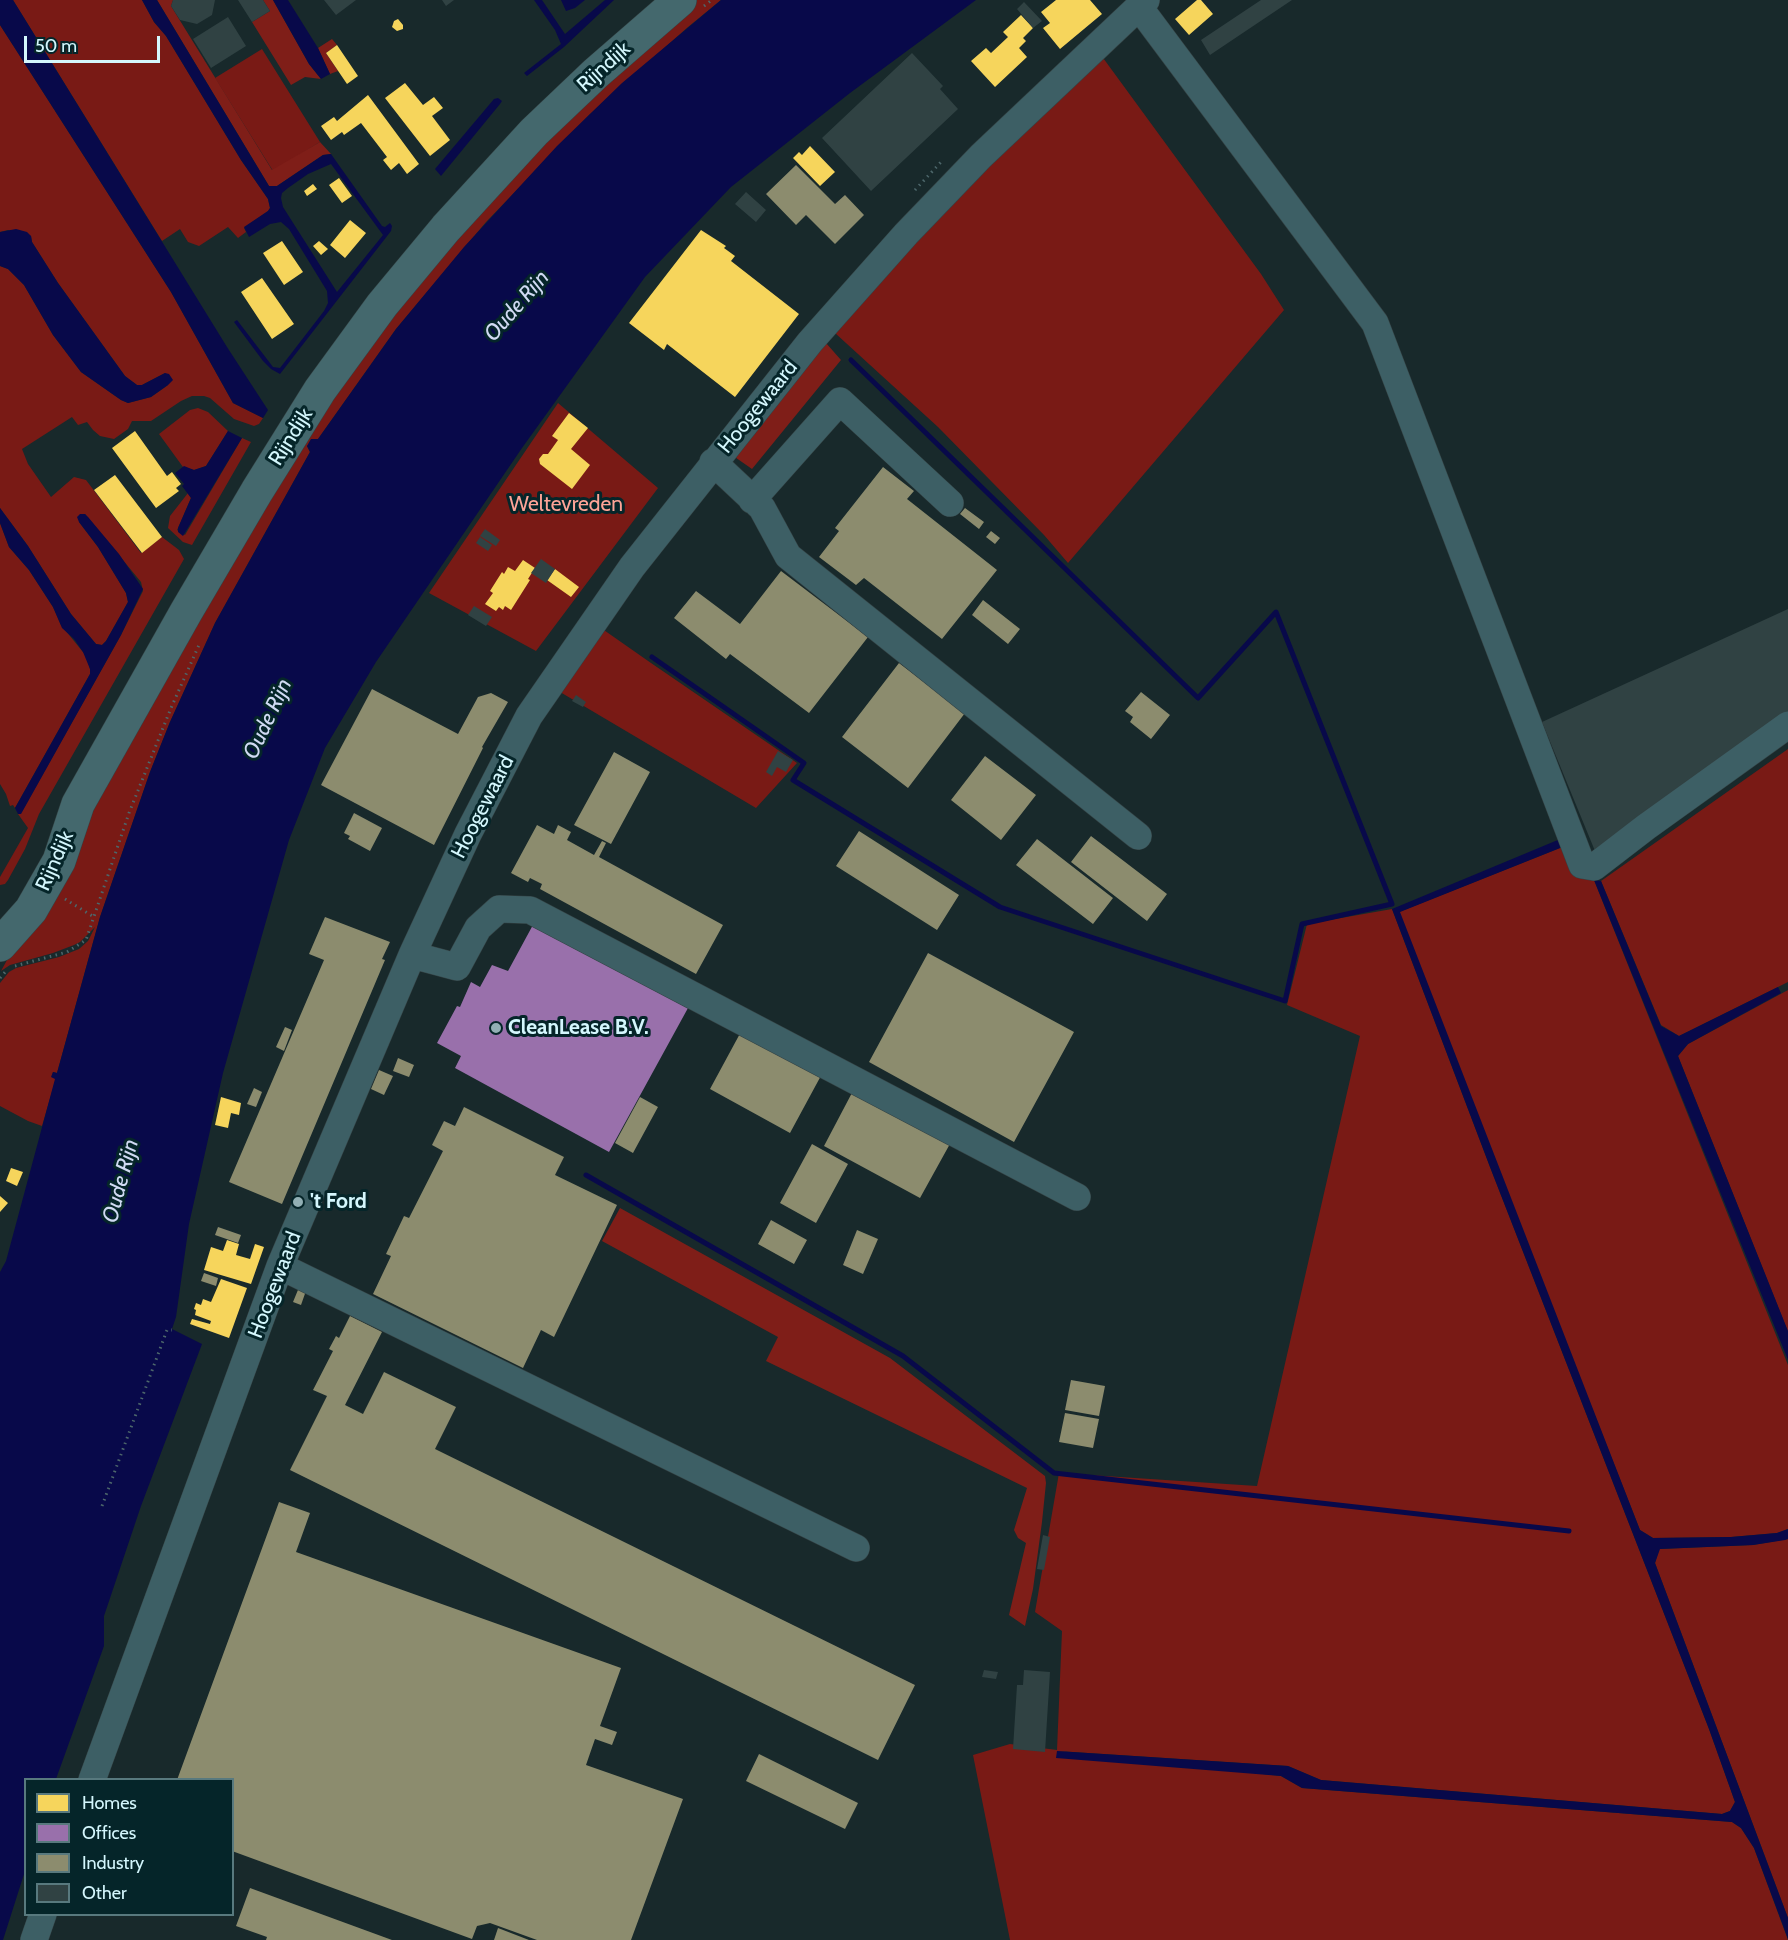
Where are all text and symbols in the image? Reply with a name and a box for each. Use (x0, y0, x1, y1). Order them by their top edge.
scale bar (27, 24, 164, 62)
text: 50 m (35, 35, 77, 57)
street label: Rijndijk (572, 37, 636, 97)
water label: Oude Rijn (479, 265, 555, 347)
street label: Hoogewaard (713, 355, 803, 459)
street label: Rijndijk (264, 404, 318, 470)
park label: Weltevreden (509, 492, 623, 518)
water label: Oude Rijn (238, 675, 298, 763)
street label: Hoogewaard (446, 751, 520, 863)
street label: Rijndijk (31, 827, 79, 895)
place label: CleanLease B.V. (508, 1015, 649, 1041)
marker: CleanLease B.V. (489, 1021, 503, 1035)
water label: Oude Rijn (97, 1136, 145, 1226)
place label: 't Ford (310, 1189, 367, 1215)
marker: 't Ford (291, 1195, 305, 1209)
street label: Hoogewaard (243, 1228, 307, 1342)
legend (24, 1778, 234, 1916)
text: Homes (82, 1792, 137, 1814)
text: Offices (82, 1822, 136, 1844)
text: Industry (82, 1852, 144, 1874)
text: Other (82, 1882, 127, 1904)

